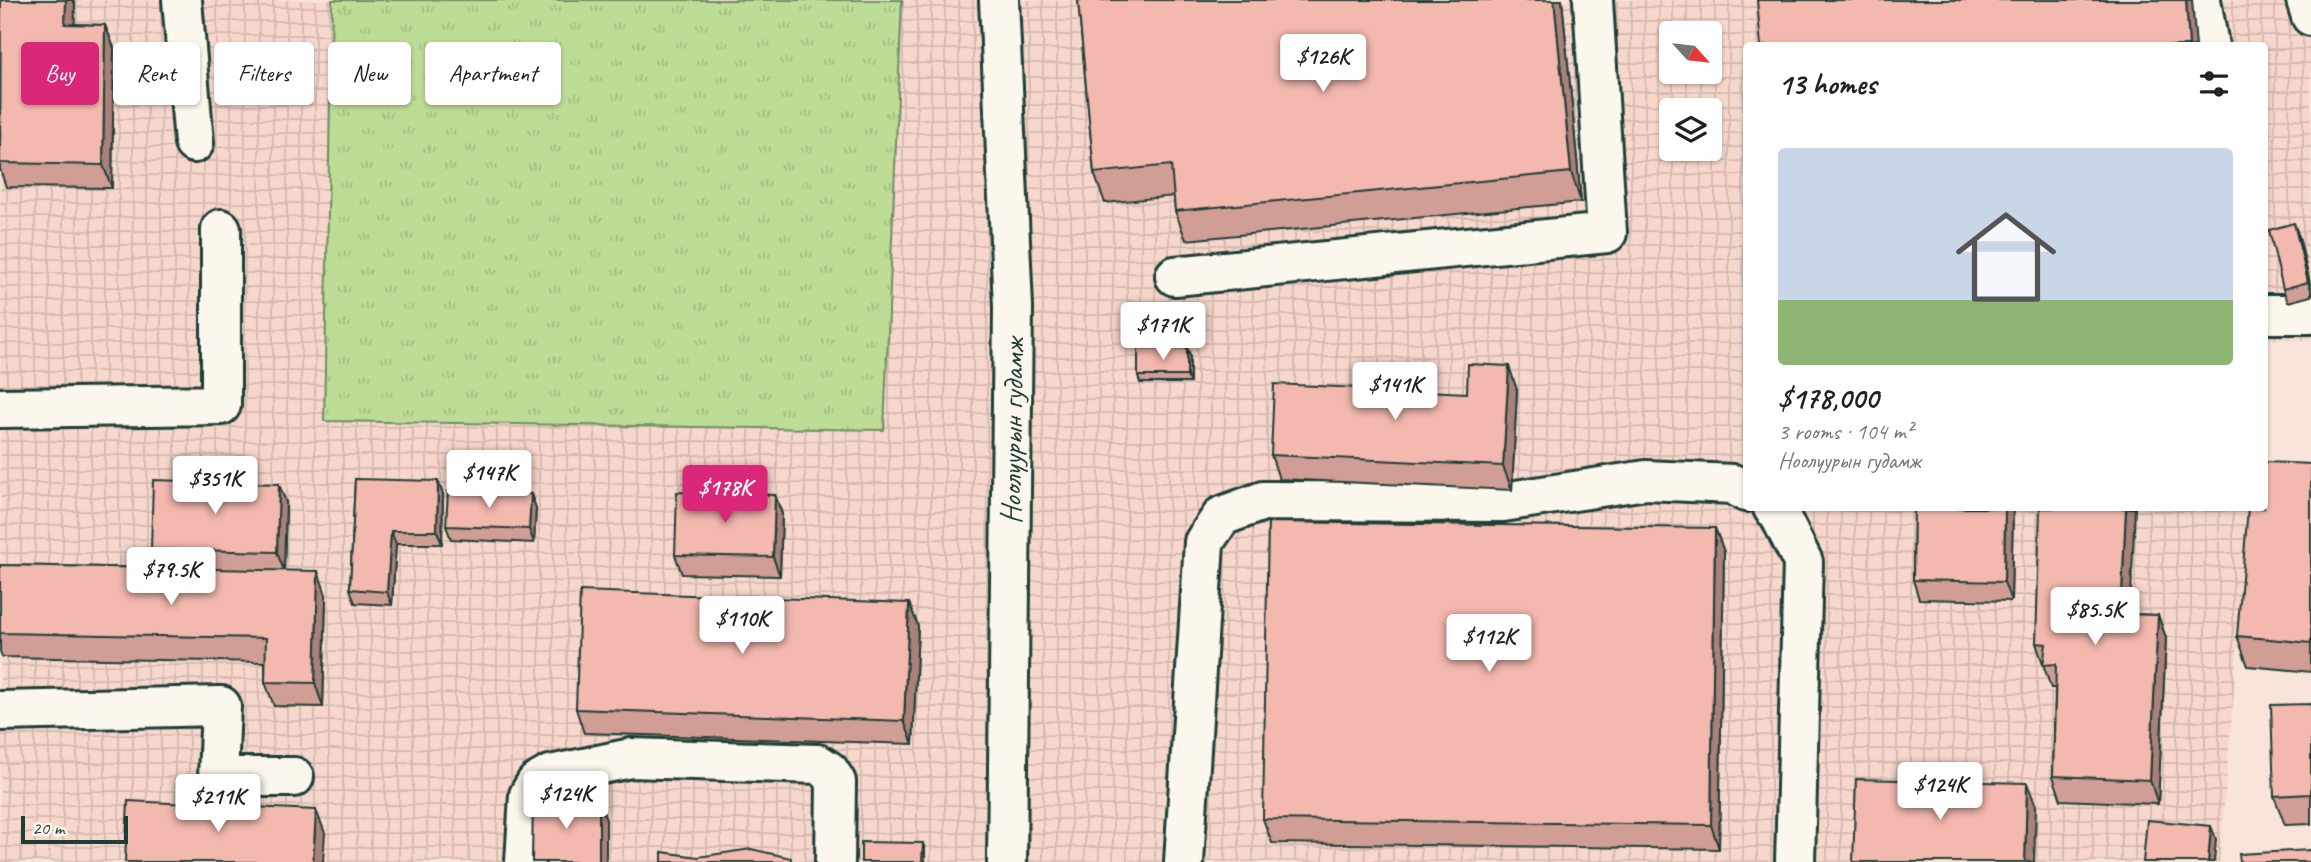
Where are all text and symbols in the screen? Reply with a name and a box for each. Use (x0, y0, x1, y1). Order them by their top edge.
north arrow (1659, 21, 1722, 84)
map controls (1659, 21, 1722, 161)
pin: $126K (1274, 34, 1372, 94)
chip: Buy (21, 42, 99, 105)
chip: Rent (113, 42, 200, 105)
chip: Filters (214, 42, 314, 105)
chip: New (328, 42, 411, 105)
chip: Apartment (425, 42, 561, 105)
text: $126K (1296, 42, 1350, 71)
text: 13 homes (1778, 65, 1876, 103)
icon: filters (2195, 65, 2233, 103)
button: layers (1659, 98, 1722, 161)
icon: home (1943, 194, 2069, 320)
pin: $171K (1114, 302, 1212, 362)
text: $171K (1137, 310, 1190, 339)
street label: Ноолуурын гудамж (991, 335, 1033, 524)
pin: $141K (1346, 362, 1444, 422)
text: $141K (1368, 370, 1422, 399)
text: $178,000 (1778, 379, 1878, 417)
text: 3 rooms · 104 m² (1778, 417, 1913, 446)
text: Ноолуурын гудамж (1778, 446, 1921, 475)
pin: $147K (440, 450, 538, 510)
pin: $351K (166, 456, 264, 516)
text: $147K (463, 458, 516, 487)
text: $351K (189, 464, 241, 493)
pin: $178K (676, 466, 774, 525)
text: $178K (699, 473, 752, 502)
pin: $79.5K (114, 548, 228, 607)
text: $79.5K (143, 555, 199, 584)
pin: $85.5K (2038, 588, 2152, 647)
text: $85.5K (2067, 595, 2123, 624)
pin: $110K (693, 596, 791, 656)
text: $110K (715, 604, 769, 633)
pin: $112K (1440, 614, 1538, 674)
text: $112K (1462, 622, 1516, 651)
pin: $124K (1891, 762, 1989, 822)
text: $124K (1913, 770, 1967, 799)
pin: $124K (517, 772, 615, 831)
pin: $211K (169, 774, 267, 834)
text: $124K (539, 779, 593, 808)
text: $211K (191, 782, 245, 811)
scale bar (21, 813, 128, 845)
text: 20 m (32, 816, 64, 840)

